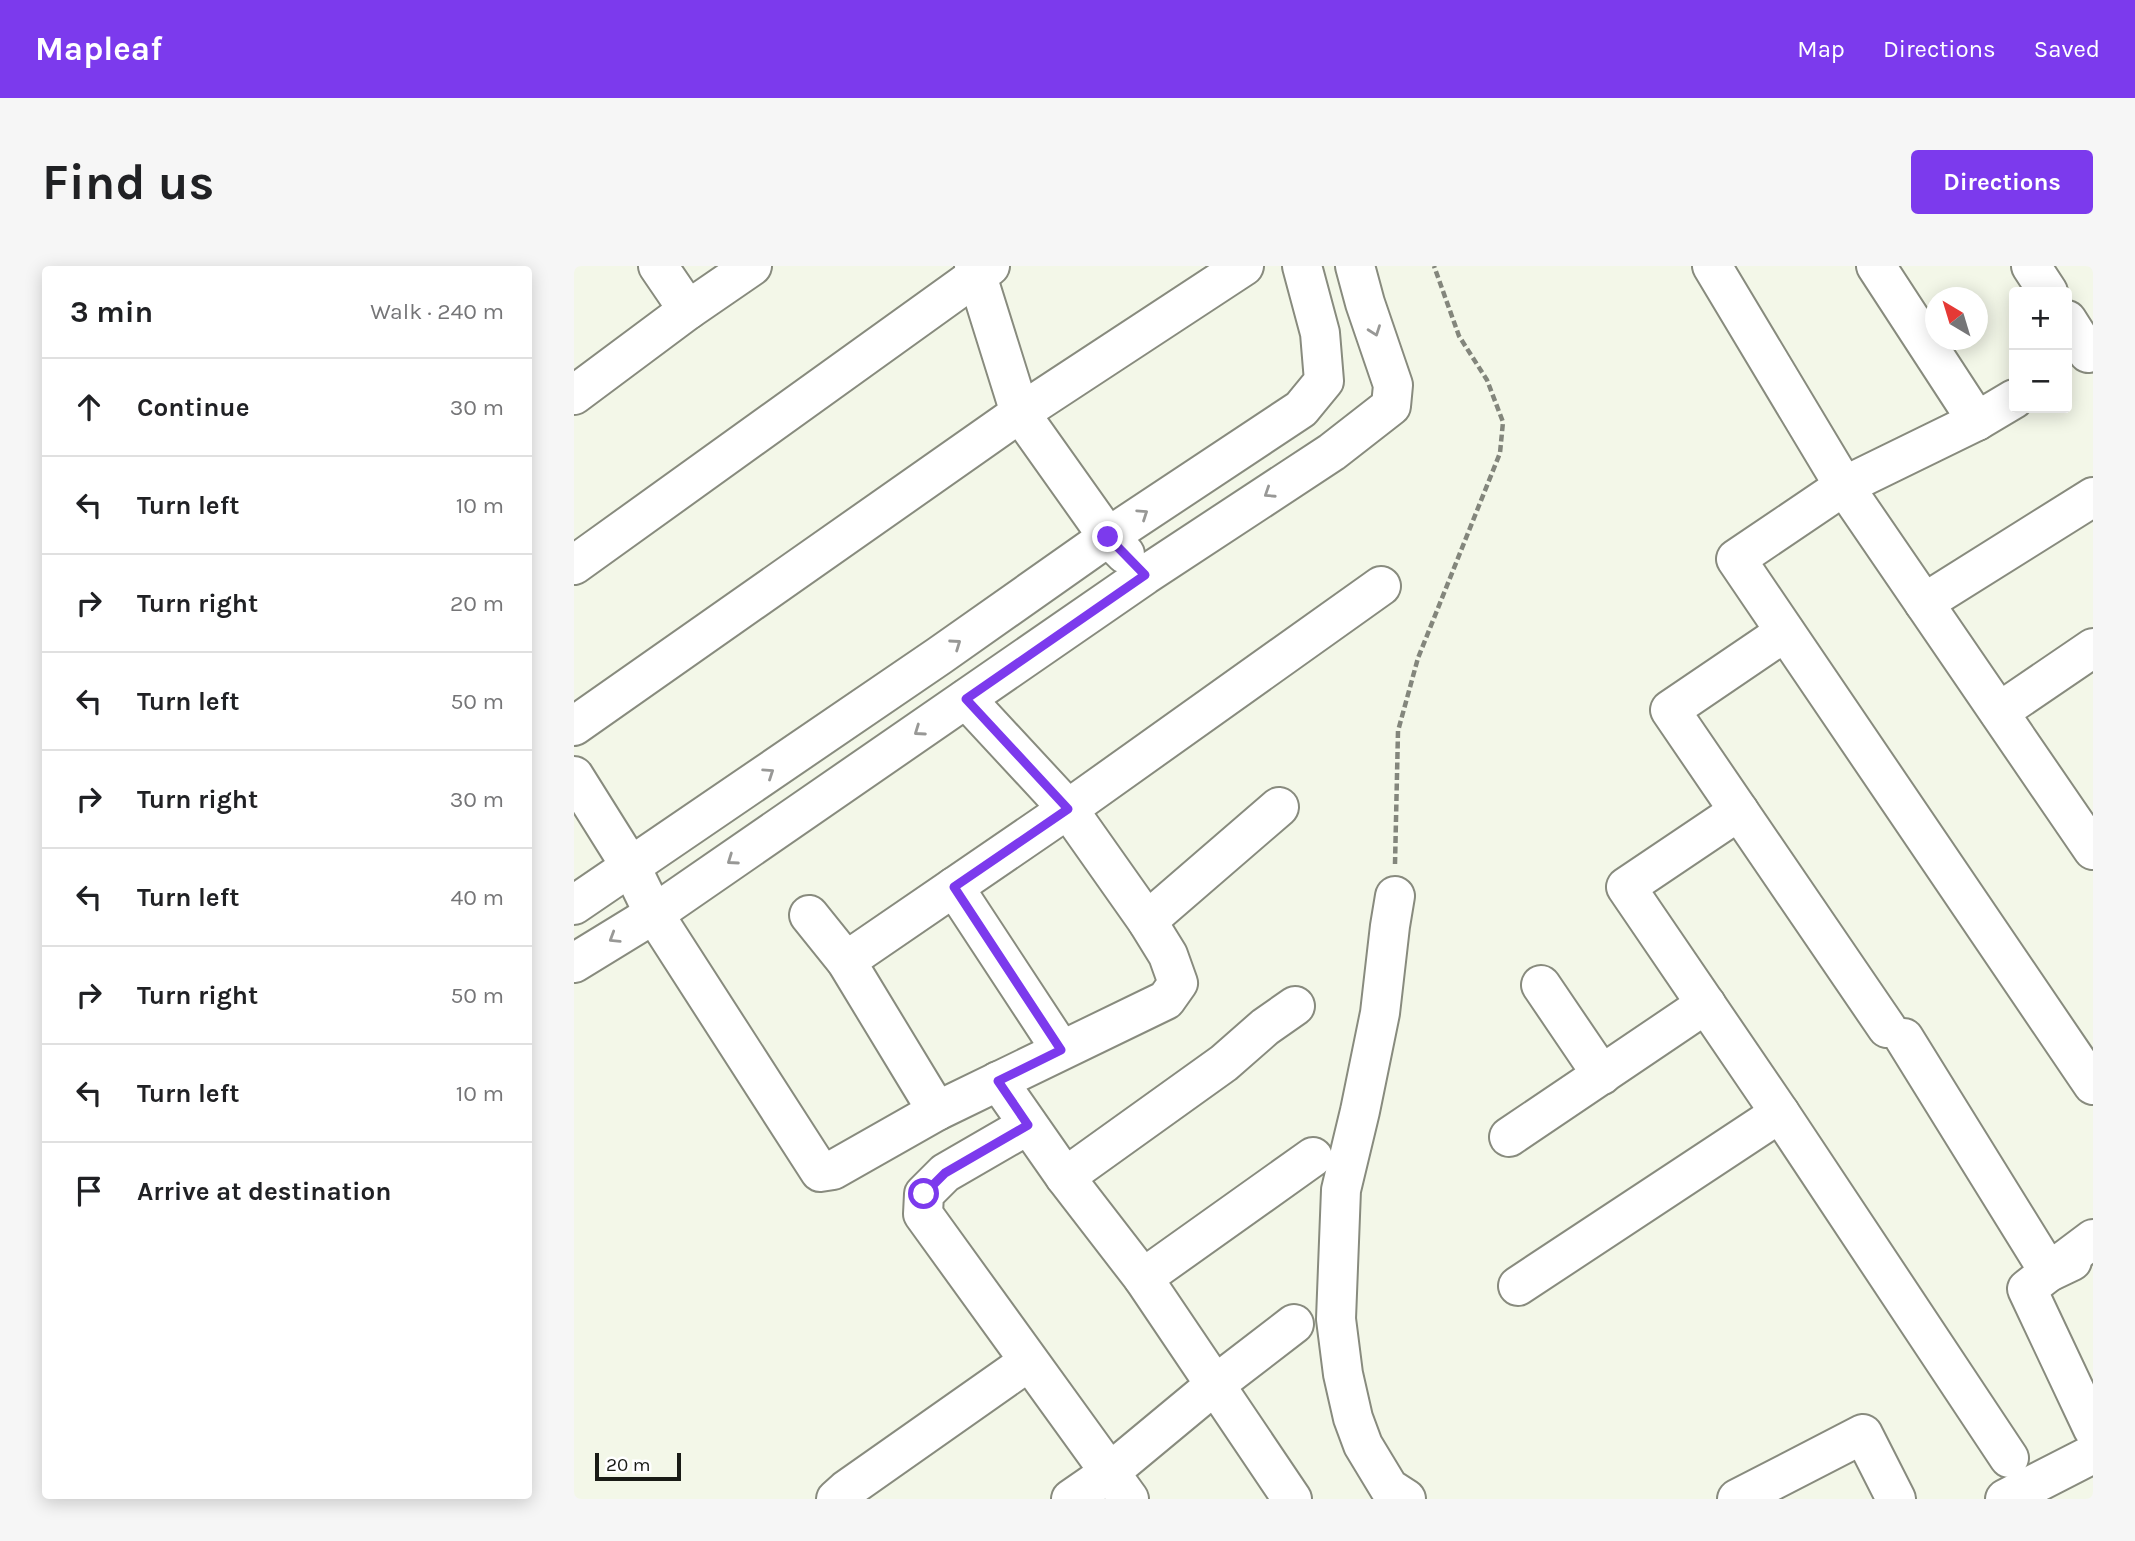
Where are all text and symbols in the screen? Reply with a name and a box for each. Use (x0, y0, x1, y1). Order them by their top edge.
text: Mapleaf (35, 30, 162, 68)
text: Map (1797, 35, 1845, 63)
text: Directions (1883, 35, 1996, 63)
text: Saved (2034, 35, 2100, 63)
button: Directions (1911, 150, 2093, 214)
text: Find us (42, 154, 214, 211)
north arrow (1925, 287, 1988, 350)
map controls (2009, 287, 2072, 413)
button: + (2009, 287, 2072, 350)
text: 3 min (70, 294, 153, 330)
text: Walk · 240 m (370, 298, 504, 325)
one-way arrow (1367, 325, 1381, 337)
button: − (2009, 350, 2072, 413)
icon: ahead (70, 388, 108, 426)
text: Continue (137, 392, 249, 423)
text: 30 m (450, 394, 504, 421)
one-way arrow (1264, 485, 1277, 497)
icon: left (70, 486, 108, 524)
text: Turn left (137, 490, 239, 521)
text: 10 m (456, 492, 504, 519)
one-way arrow (1135, 510, 1148, 522)
route end (1092, 521, 1123, 552)
icon: right (70, 584, 108, 622)
text: Turn right (137, 588, 258, 619)
text: 20 m (450, 590, 504, 617)
one-way arrow (948, 640, 961, 652)
icon: left (70, 682, 108, 720)
text: Turn left (137, 686, 239, 717)
text: 50 m (450, 688, 504, 715)
one-way arrow (914, 723, 927, 735)
one-way arrow (761, 768, 774, 781)
icon: right (70, 780, 108, 818)
text: Turn right (137, 784, 258, 815)
text: 30 m (450, 786, 504, 813)
one-way arrow (726, 852, 739, 865)
icon: left (70, 878, 108, 916)
text: Turn left (137, 882, 239, 913)
text: 40 m (451, 884, 504, 911)
one-way arrow (609, 930, 622, 943)
icon: right (70, 976, 108, 1014)
text: Turn right (137, 980, 258, 1011)
text: 50 m (450, 982, 504, 1009)
icon: left (70, 1074, 108, 1112)
text: Turn left (137, 1078, 239, 1109)
text: 10 m (456, 1080, 504, 1107)
icon: arrive (70, 1172, 108, 1210)
text: Arrive at destination (137, 1176, 391, 1207)
route start (908, 1178, 939, 1209)
scale bar (595, 1450, 681, 1482)
text: 20 m (606, 1454, 651, 1476)

